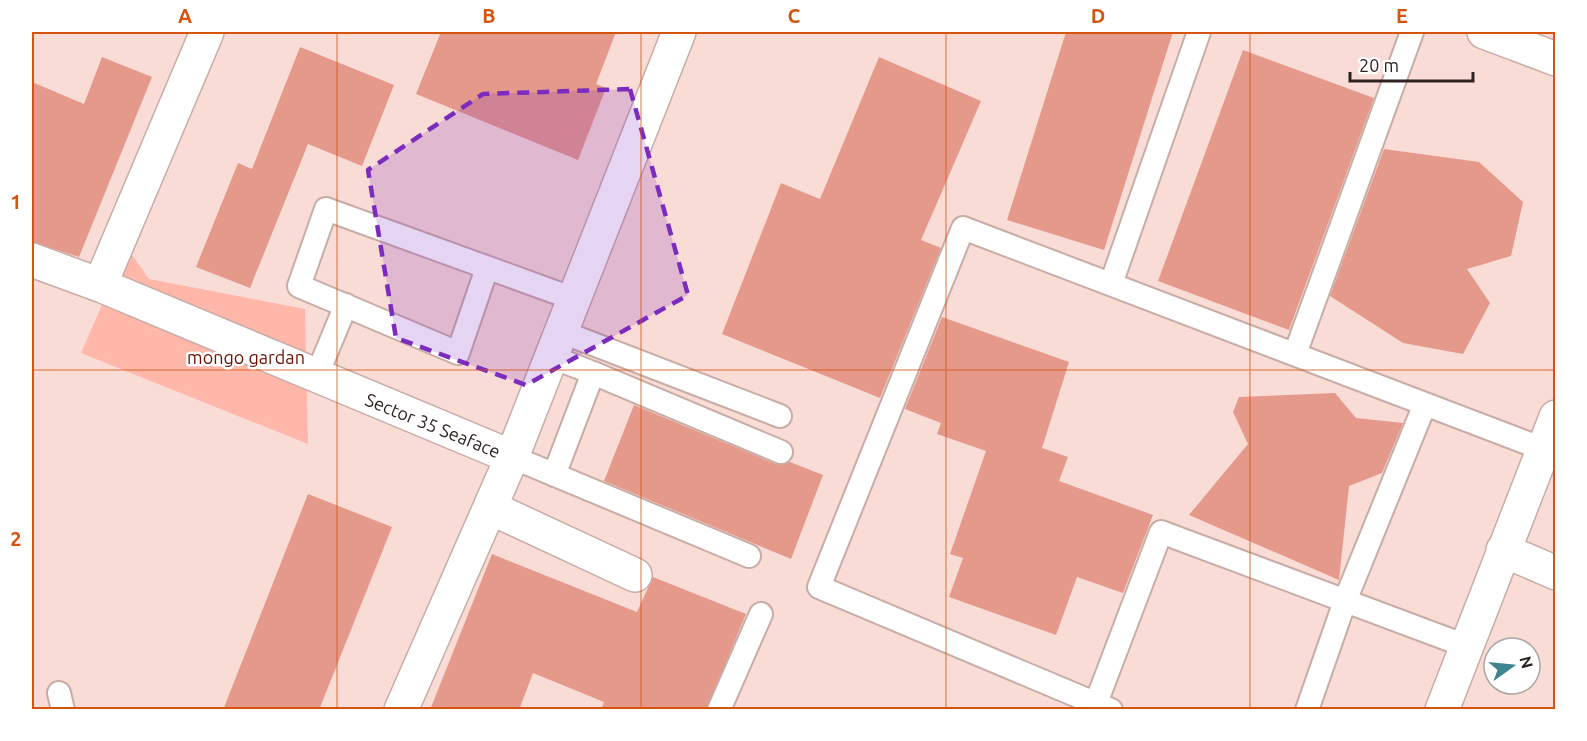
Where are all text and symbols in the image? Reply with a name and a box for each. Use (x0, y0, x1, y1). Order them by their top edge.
text: A (178, 4, 192, 27)
text: B (482, 4, 496, 27)
text: C (788, 4, 801, 27)
text: D (1091, 4, 1105, 27)
text: E (1396, 4, 1408, 27)
scale bar (1350, 45, 1473, 83)
text: 20 m (1359, 55, 1399, 75)
text: 1 (10, 190, 22, 213)
park label: mongo gardan (187, 347, 305, 367)
street label: Sector 35 Seaface (363, 389, 503, 461)
text: 2 (10, 527, 22, 550)
north arrow (1482, 636, 1542, 696)
text: N (1516, 654, 1537, 670)

